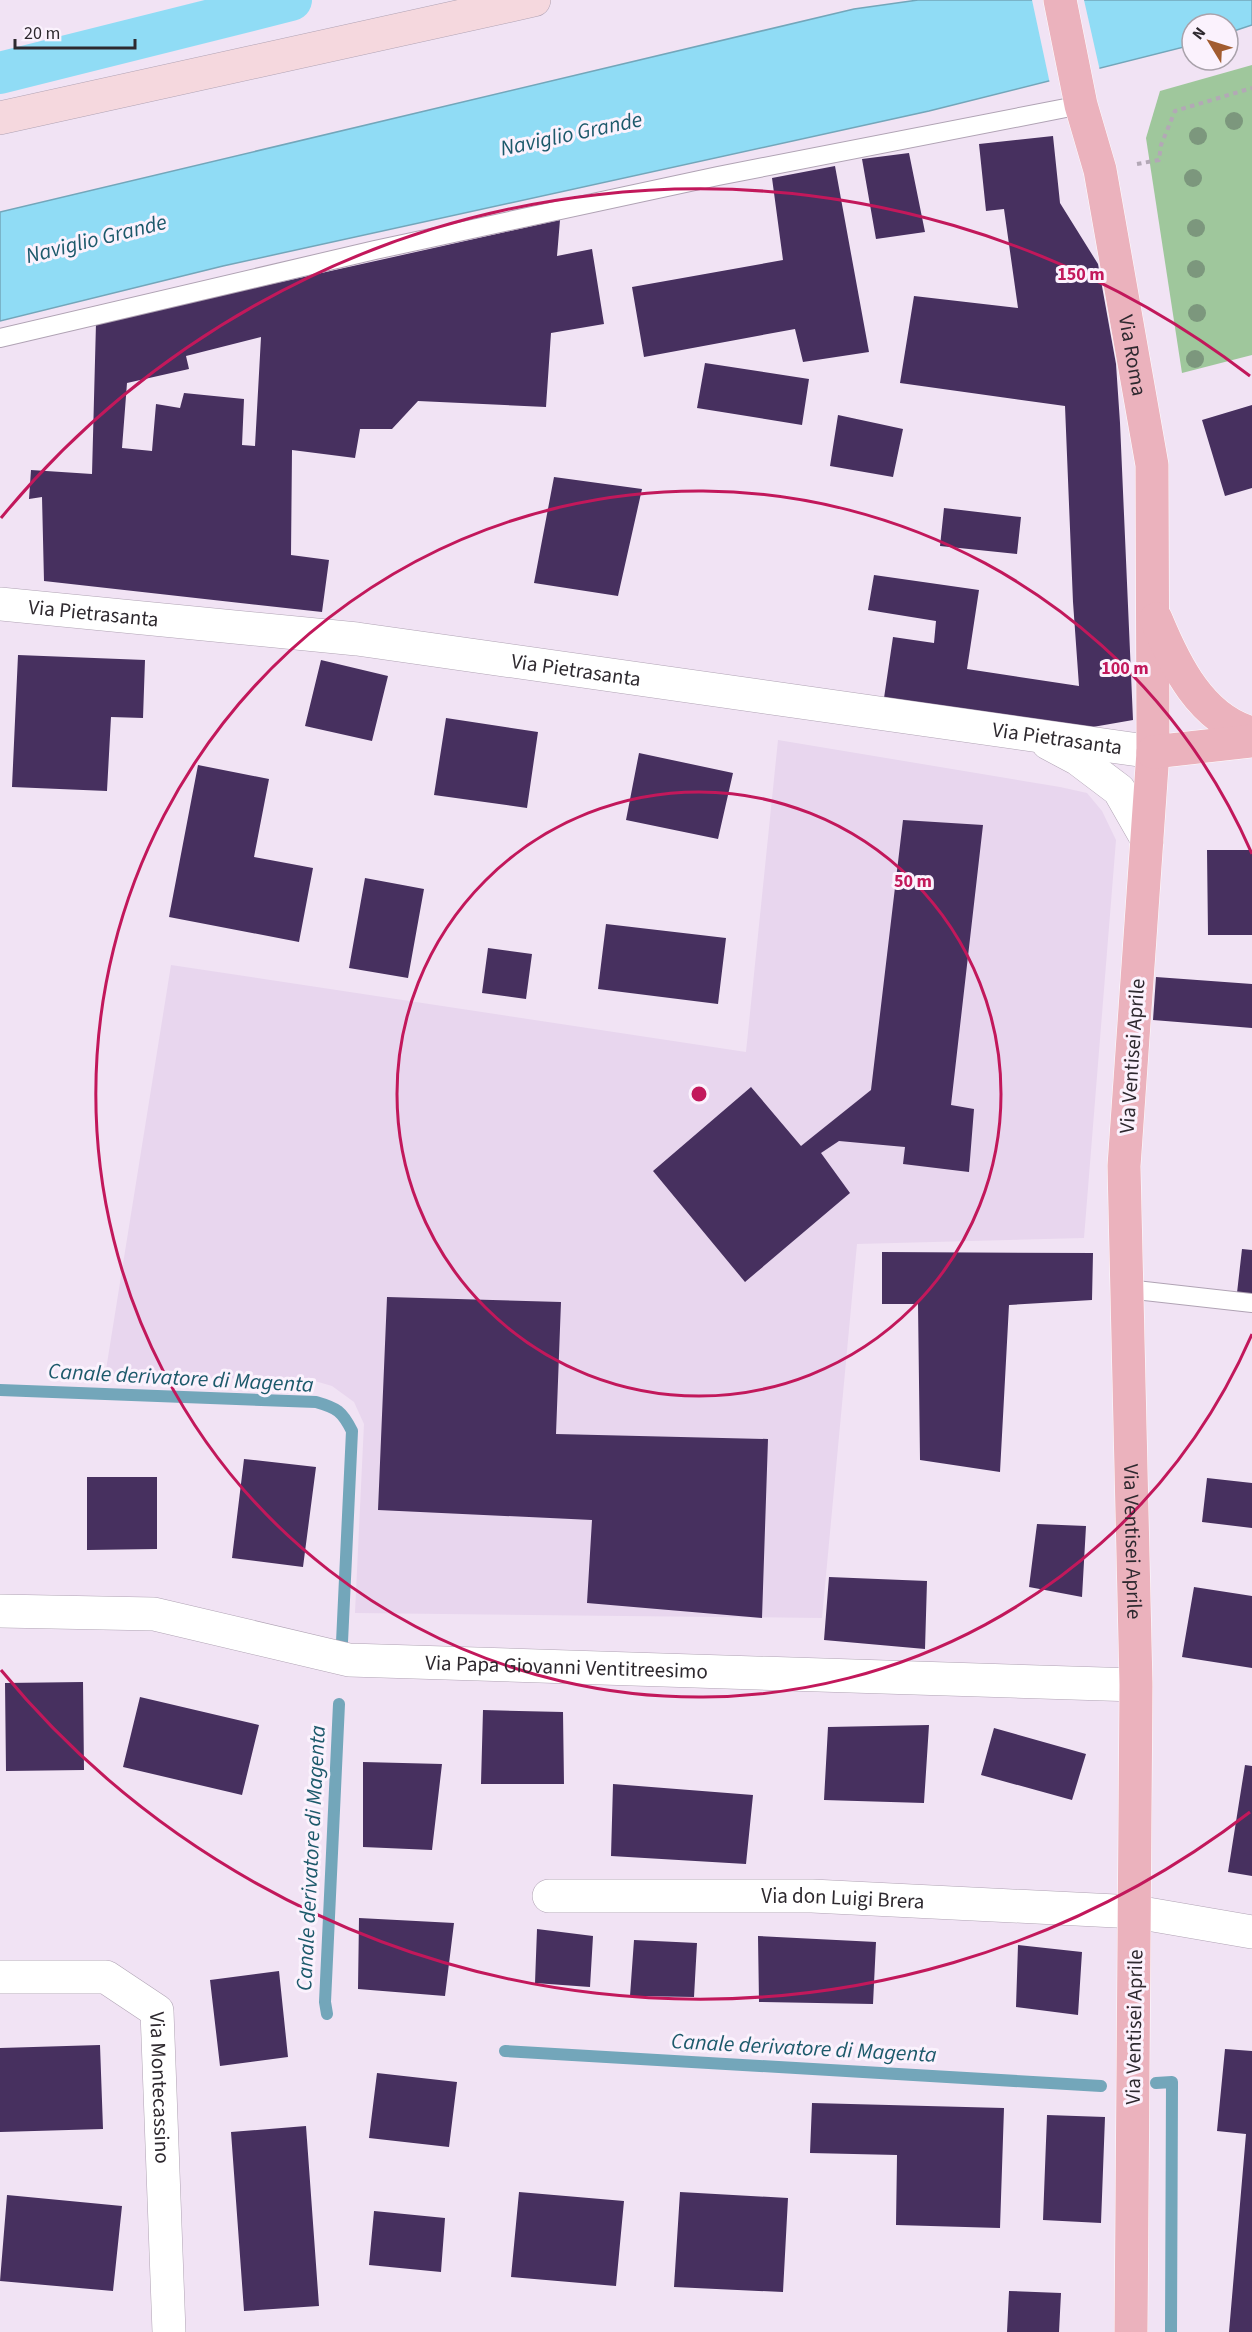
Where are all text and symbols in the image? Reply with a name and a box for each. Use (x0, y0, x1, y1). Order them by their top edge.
scale bar (15, 12, 135, 50)
north arrow (1180, 12, 1240, 72)
text: 20 m (24, 21, 60, 46)
text: N (1187, 22, 1211, 44)
water label: Naviglio Grande (497, 103, 645, 165)
water label: Naviglio Grande (22, 206, 170, 272)
text: 150 m (1057, 262, 1105, 287)
street label: Via Roma (1111, 312, 1155, 398)
street label: Via Pietrasanta (27, 592, 160, 634)
street label: Via Pietrasanta (509, 646, 643, 694)
text: 100 m (1101, 656, 1149, 681)
street label: Via Pietrasanta (990, 714, 1124, 762)
text: 50 m (894, 869, 932, 894)
street label: Via Ventisei Aprile (1112, 977, 1152, 1135)
centre of rings (689, 1084, 709, 1104)
water label: Canale derivatore di Magenta (47, 1355, 315, 1401)
street label: Via Ventisei Aprile (1116, 1463, 1149, 1620)
street label: Via Papa Giovanni Ventitreesimo (425, 1647, 708, 1686)
water label: Canale derivatore di Magenta (288, 1724, 334, 1992)
street label: Via don Luigi Brera (761, 1881, 925, 1917)
street label: Via Ventisei Aprile (1118, 1949, 1150, 2105)
street label: Via Montecassino (142, 2011, 178, 2164)
water label: Canale derivatore di Magenta (670, 2025, 938, 2071)

